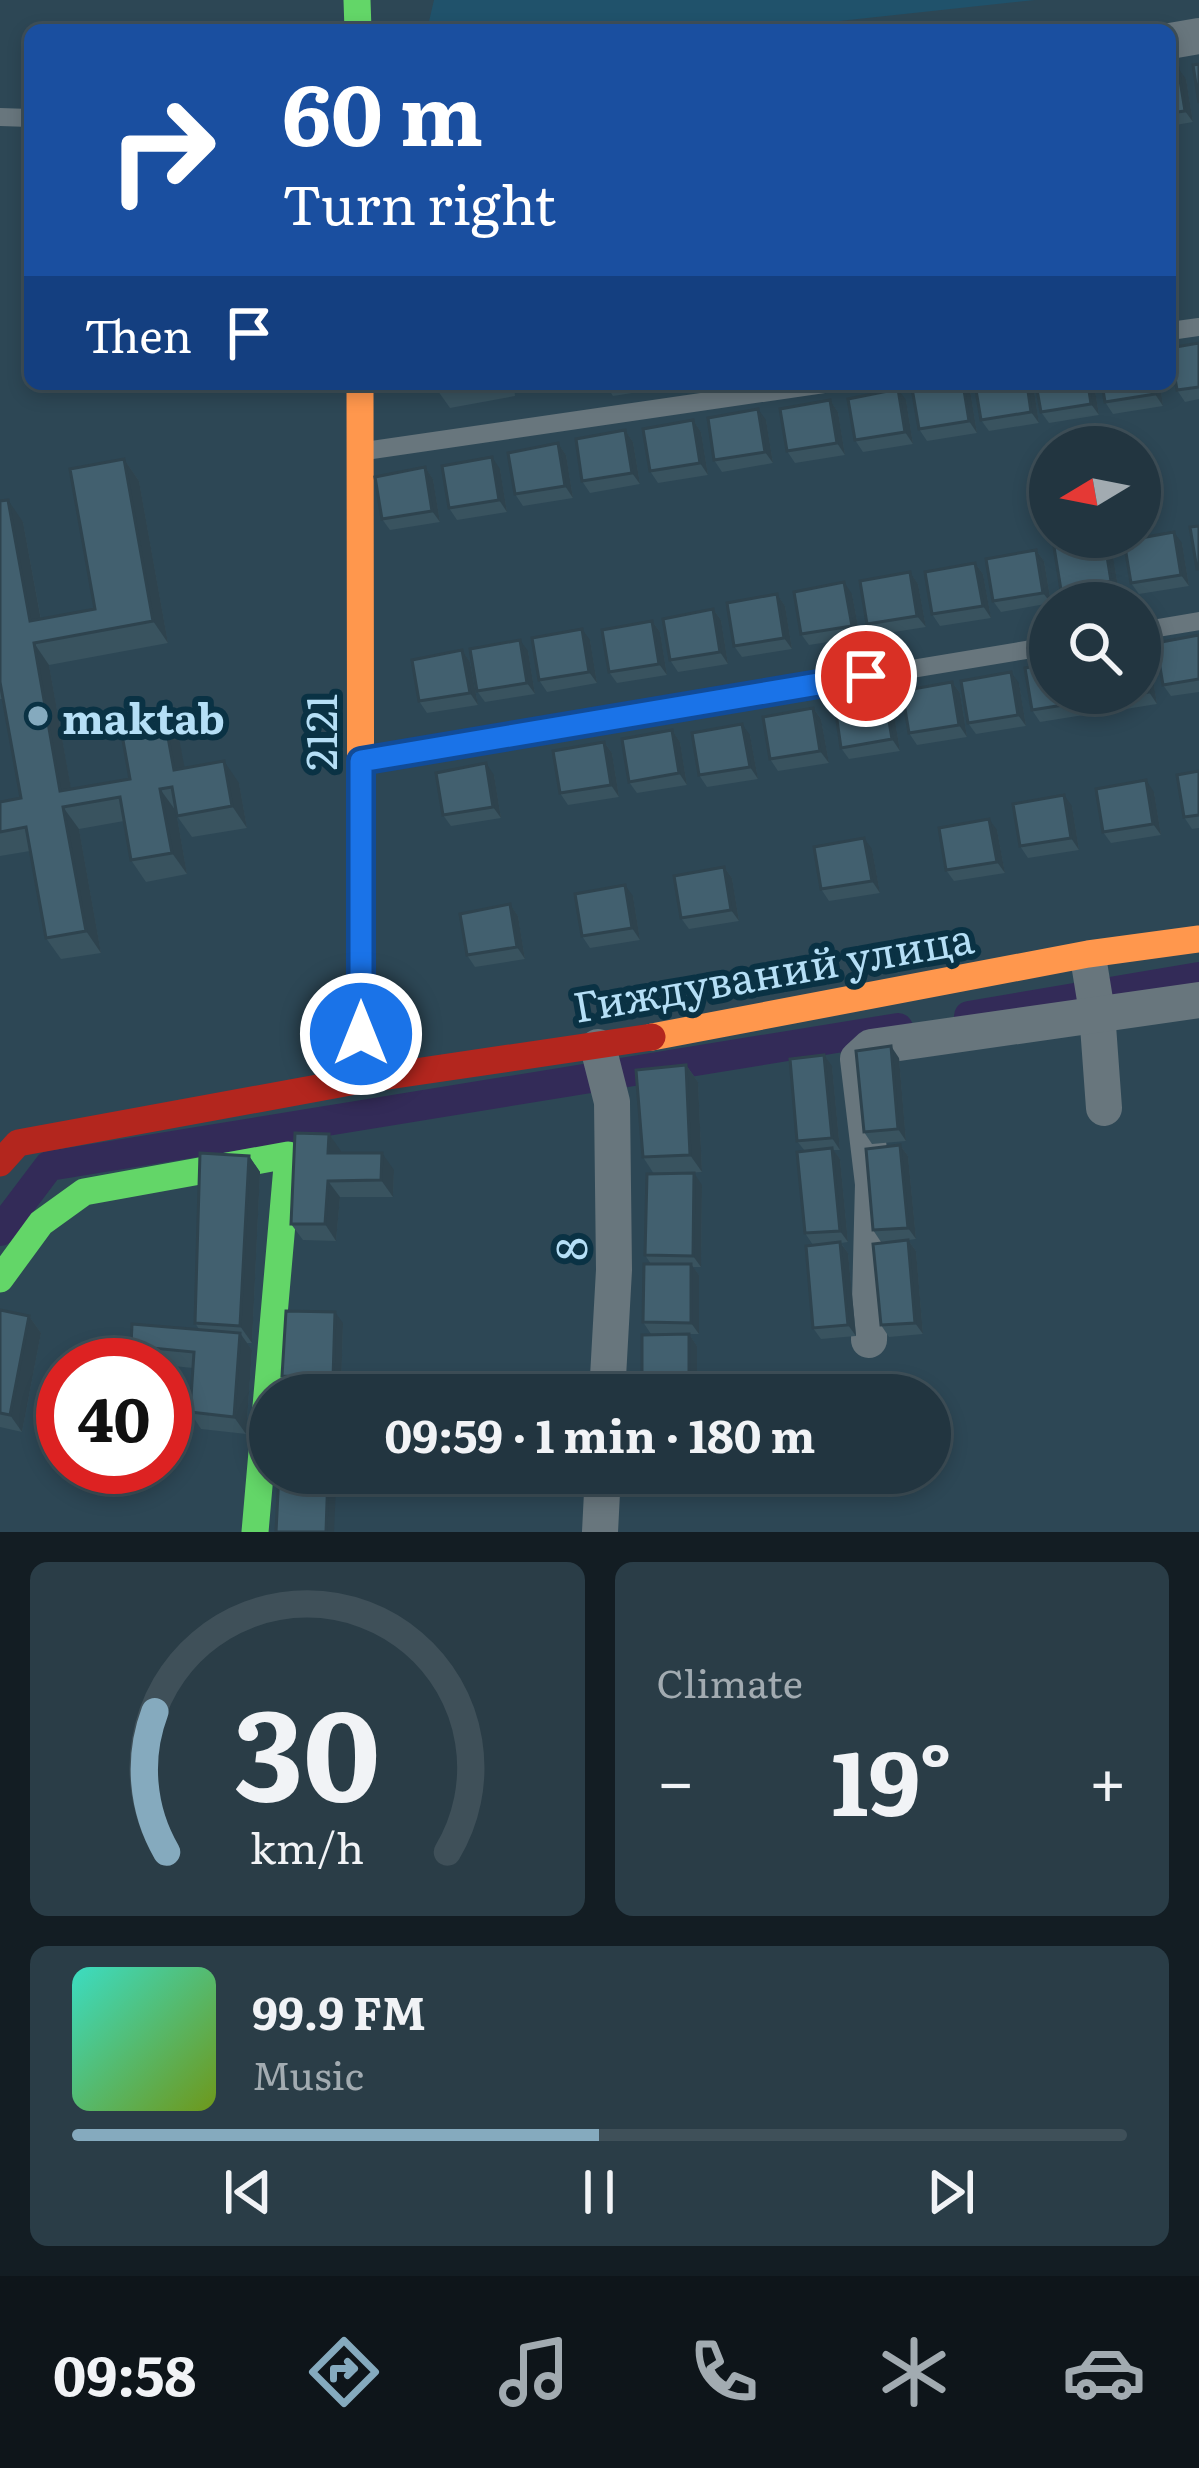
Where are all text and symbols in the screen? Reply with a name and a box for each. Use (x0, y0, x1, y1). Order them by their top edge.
text: 60 m (282, 47, 483, 172)
icon: right (84, 72, 240, 228)
text: Turn right (282, 161, 556, 242)
text: Then (84, 300, 192, 367)
icon: arrive (216, 300, 282, 366)
north arrow (1029, 426, 1161, 558)
map controls (1029, 426, 1161, 714)
button: search (1029, 582, 1161, 714)
pin (815, 625, 917, 727)
icon: arrive (833, 643, 899, 709)
place label: maktab (62, 685, 225, 747)
street label: 2121 (288, 694, 350, 770)
marker: maktab (25, 703, 51, 729)
street label: Гиждуваний улица (568, 904, 978, 1036)
position arrow (298, 971, 424, 1097)
street label: 8 (538, 1237, 600, 1261)
speed limit sign: 40 (36, 1338, 192, 1494)
text: 09:59 · 1 min · 180 m (385, 1400, 815, 1467)
text: Climate (657, 1652, 803, 1710)
text: 30 (234, 1654, 381, 1839)
text: 19° (831, 1710, 952, 1844)
text: − (657, 1728, 695, 1826)
text: + (1089, 1728, 1127, 1826)
text: km/h (250, 1814, 364, 1877)
text: 99.9 FM (252, 1977, 426, 2044)
text: Music (252, 2044, 364, 2102)
icon: previous (215, 2159, 281, 2225)
icon: pause (566, 2159, 632, 2225)
icon: next (918, 2159, 984, 2225)
icon: directions (302, 2330, 386, 2414)
icon: music (492, 2330, 576, 2414)
icon: phone (682, 2330, 766, 2414)
icon: climate (872, 2330, 956, 2414)
icon: car (1062, 2330, 1146, 2414)
text: 09:58 (53, 2332, 196, 2413)

